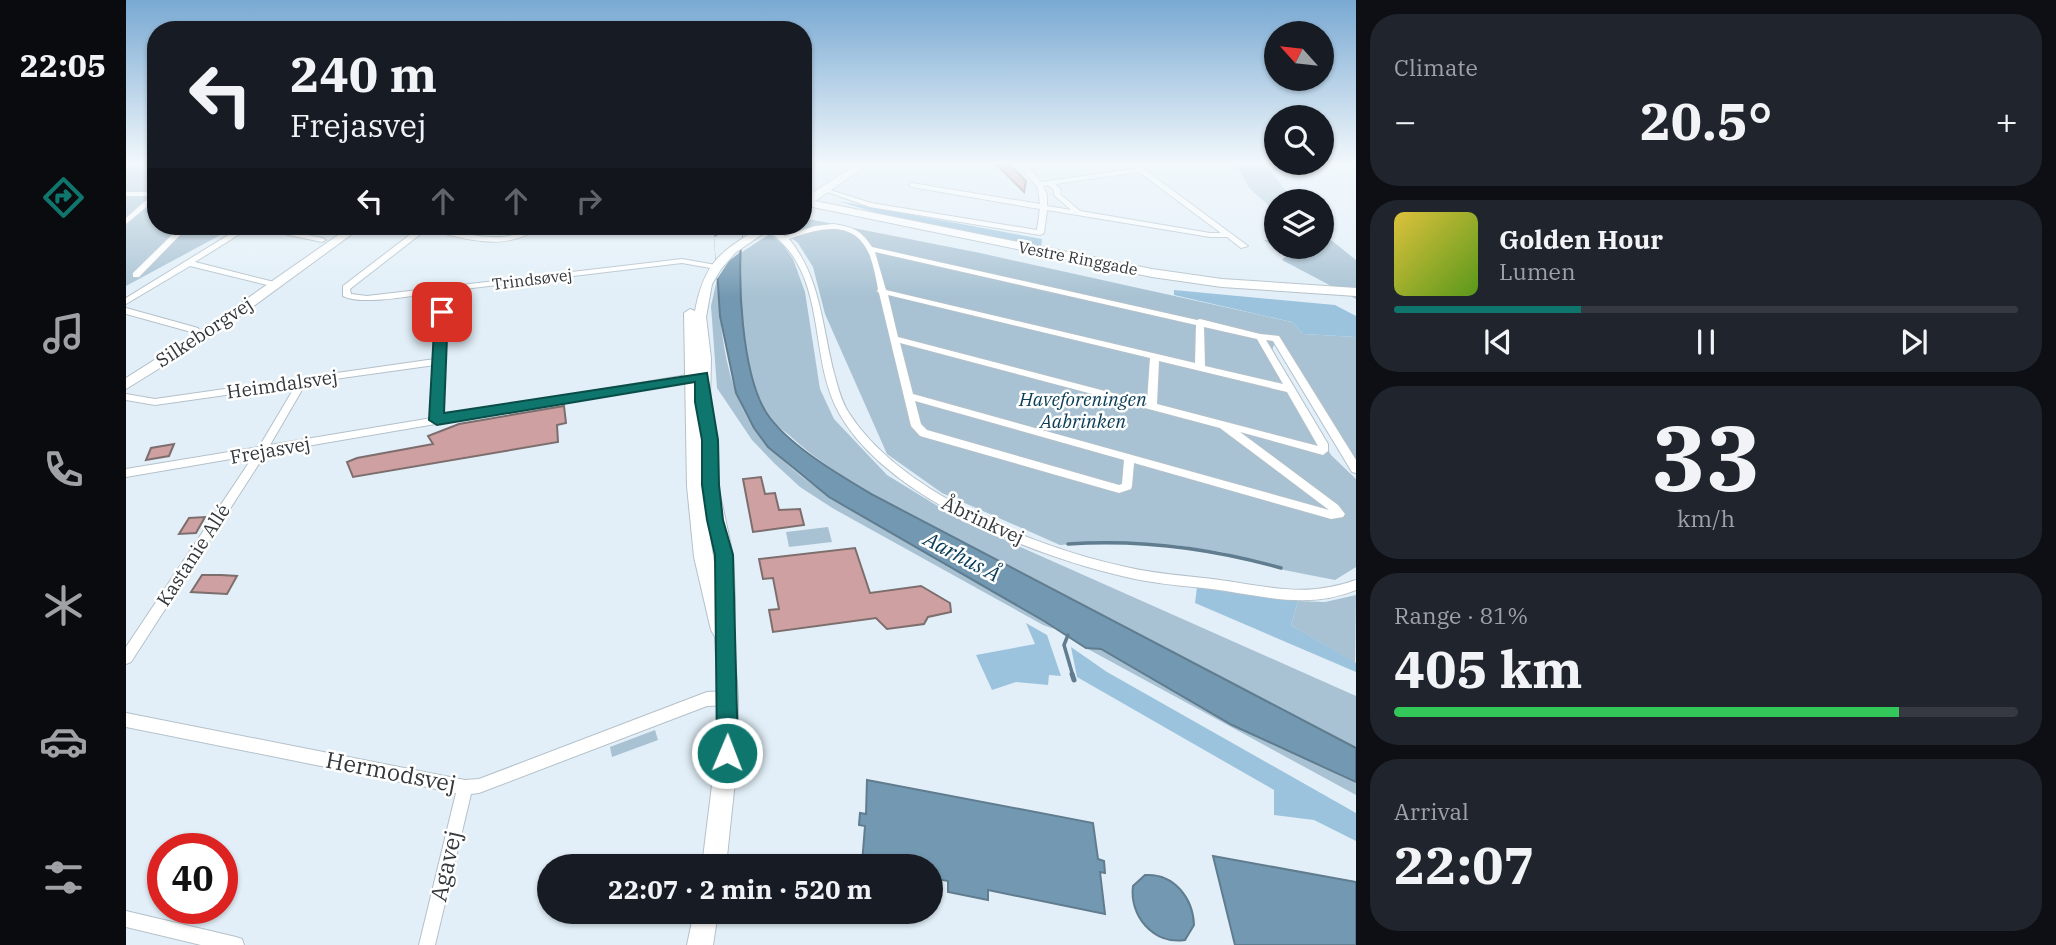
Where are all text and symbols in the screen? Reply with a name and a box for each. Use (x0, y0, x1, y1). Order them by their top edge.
north arrow (1264, 21, 1334, 91)
map controls (1264, 21, 1334, 259)
text: 240 m (290, 42, 437, 105)
text: 22:05 (20, 44, 106, 86)
icon: left (175, 49, 266, 140)
text: Climate (1394, 52, 1478, 82)
text: 20.5° (1640, 87, 1772, 154)
text: − (1394, 96, 1417, 145)
text: + (1995, 96, 2018, 145)
text: Frejasvej (290, 104, 427, 146)
button: search (1264, 105, 1334, 175)
icon: directions (39, 173, 88, 222)
icon: left (351, 182, 389, 220)
icon: ahead (424, 182, 462, 220)
icon: ahead (497, 182, 535, 220)
icon: right (570, 182, 608, 220)
button: layers (1264, 189, 1334, 259)
text: Golden Hour (1499, 222, 1663, 256)
street label: Vestre Ringgade (1016, 237, 1140, 279)
text: Lumen (1499, 256, 1576, 286)
street label: Trindsøvej (491, 264, 573, 294)
pin (412, 282, 472, 342)
street label: Silkeborgvej (151, 292, 257, 372)
icon: arrive (423, 293, 461, 331)
icon: music (39, 309, 88, 358)
icon: previous (1479, 323, 1517, 361)
icon: pause (1687, 323, 1725, 361)
icon: next (1895, 323, 1933, 361)
street label: Heimdalsvej (225, 364, 339, 404)
park label: Haveforeningen Aabrinken (1018, 387, 1147, 433)
text: 33 (1651, 398, 1761, 516)
street label: Frejasvej (228, 431, 312, 469)
icon: phone (39, 445, 88, 494)
street label: Åbrinkvej (938, 491, 1028, 549)
street label: Kastanie Allé (151, 499, 235, 611)
text: km/h (1677, 503, 1735, 533)
water label: Aarhus Å (918, 523, 1006, 588)
icon: climate (39, 581, 88, 630)
text: Range · 81% (1394, 600, 1528, 630)
text: 405 km (1394, 635, 1583, 702)
position arrow (690, 716, 764, 790)
icon: car (39, 717, 88, 766)
street label: Hermodsvej (323, 744, 459, 798)
text: Arrival (1394, 796, 1469, 826)
street label: Agavej (422, 827, 468, 904)
text: 22:07 (1394, 831, 1535, 898)
speed limit sign: 40 (147, 833, 238, 924)
icon: filters (39, 853, 88, 902)
text: 22:07 · 2 min · 520 m (608, 872, 872, 906)

